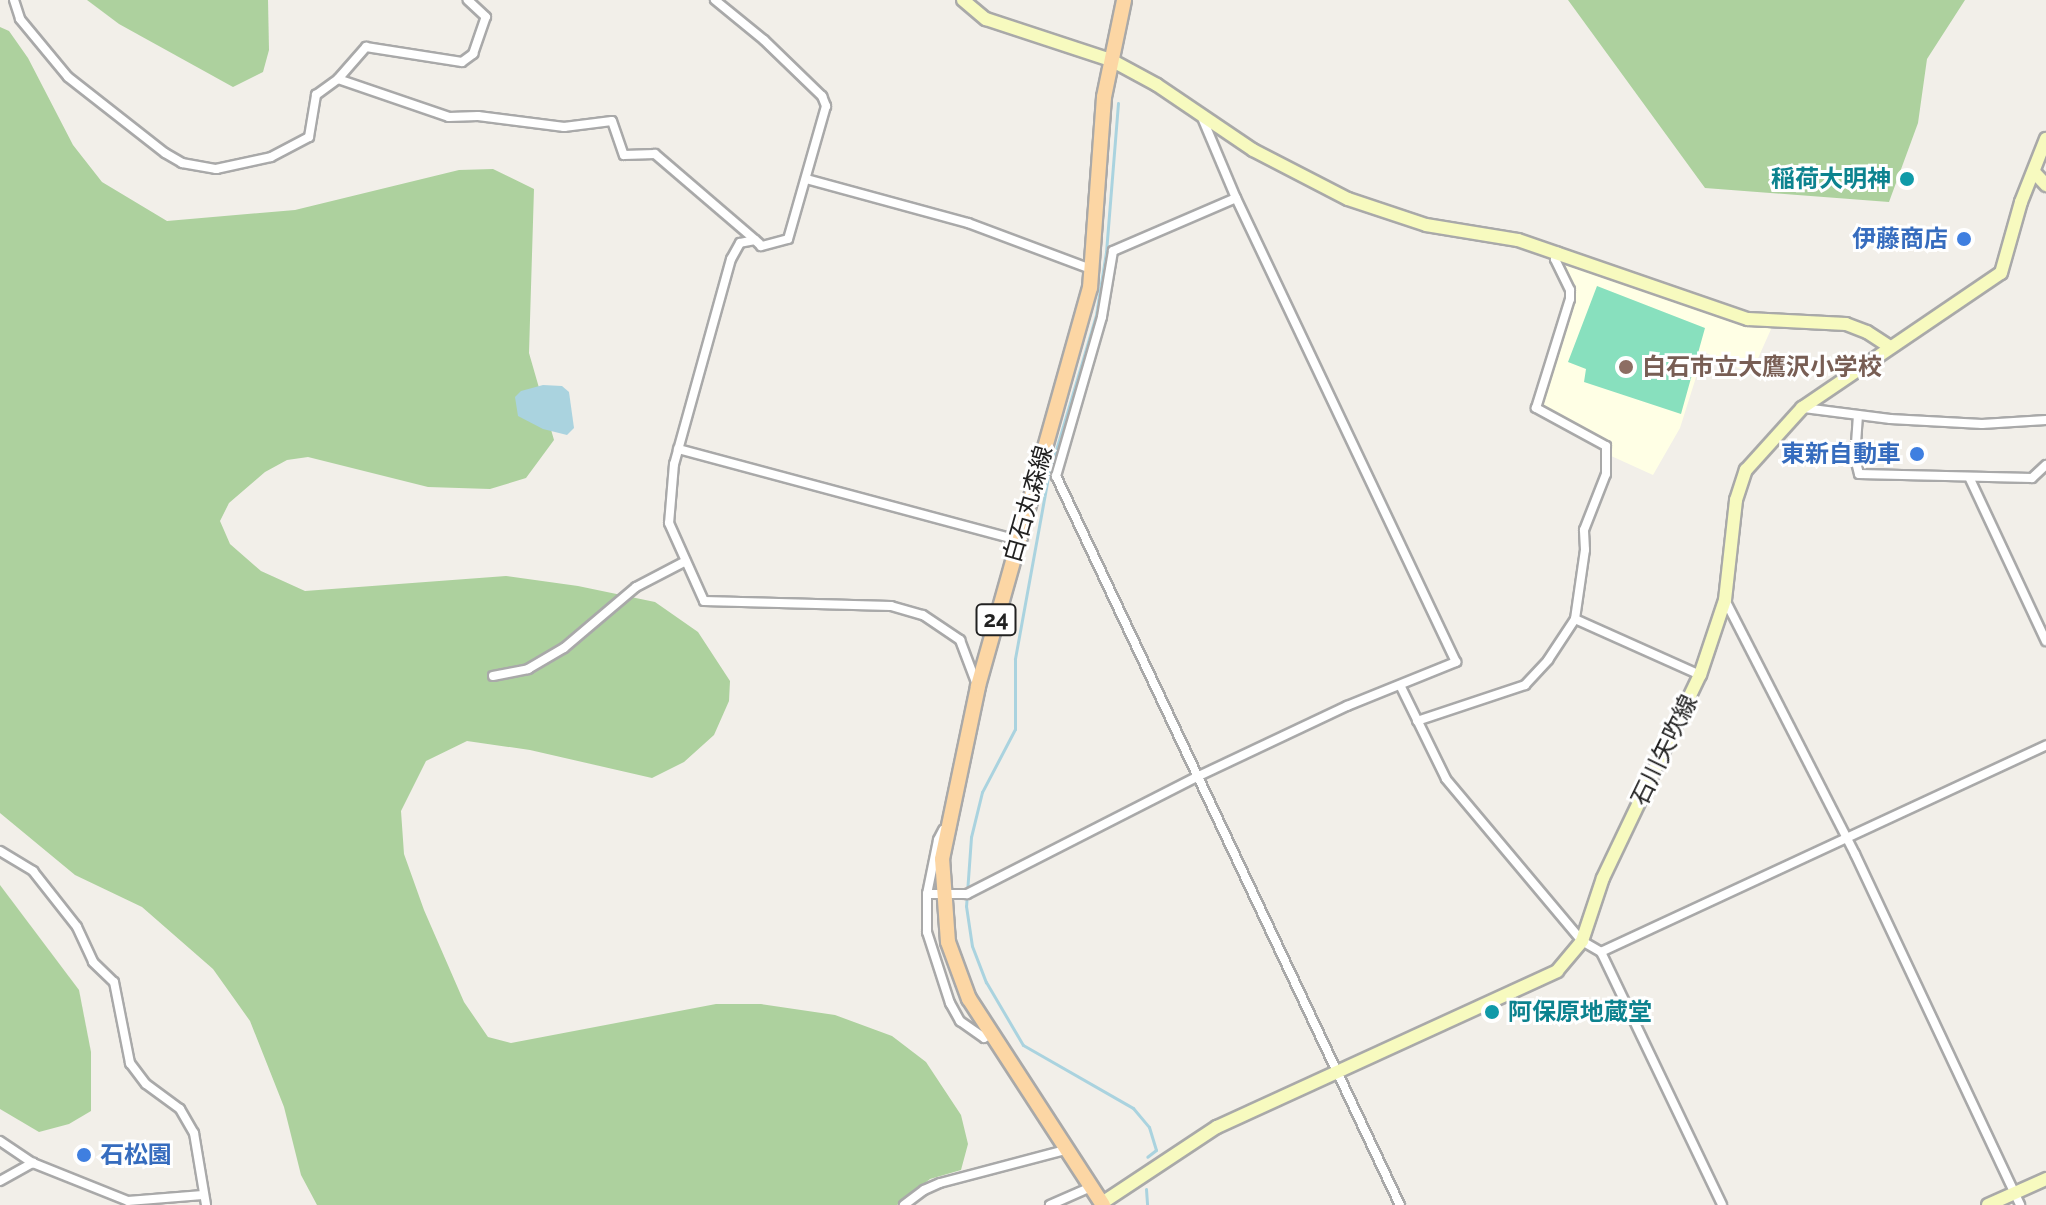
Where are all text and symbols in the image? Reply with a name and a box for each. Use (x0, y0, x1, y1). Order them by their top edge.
place label: 稲荷大明神 (1771, 165, 1891, 193)
marker: 稲荷大明神 (1898, 170, 1916, 188)
place label: 伊藤商店 (1852, 225, 1948, 253)
marker: 伊藤商店 (1955, 230, 1973, 248)
place label: 白石市立大鷹沢小学校 (1642, 353, 1882, 381)
marker: 白石市立大鷹沢小学校 (1617, 358, 1635, 376)
place label: 東新自動車 (1781, 440, 1901, 468)
street label: 白石丸森線 (998, 442, 1058, 566)
marker: 東新自動車 (1908, 445, 1926, 463)
road number: 24 (974, 602, 1018, 638)
street label: 石川矢吹線 (1625, 690, 1703, 810)
place label: 阿保原地蔵堂 (1508, 998, 1652, 1026)
marker: 阿保原地蔵堂 (1483, 1003, 1501, 1021)
place label: 石松園 (100, 1141, 172, 1169)
marker: 石松園 (75, 1146, 93, 1164)

